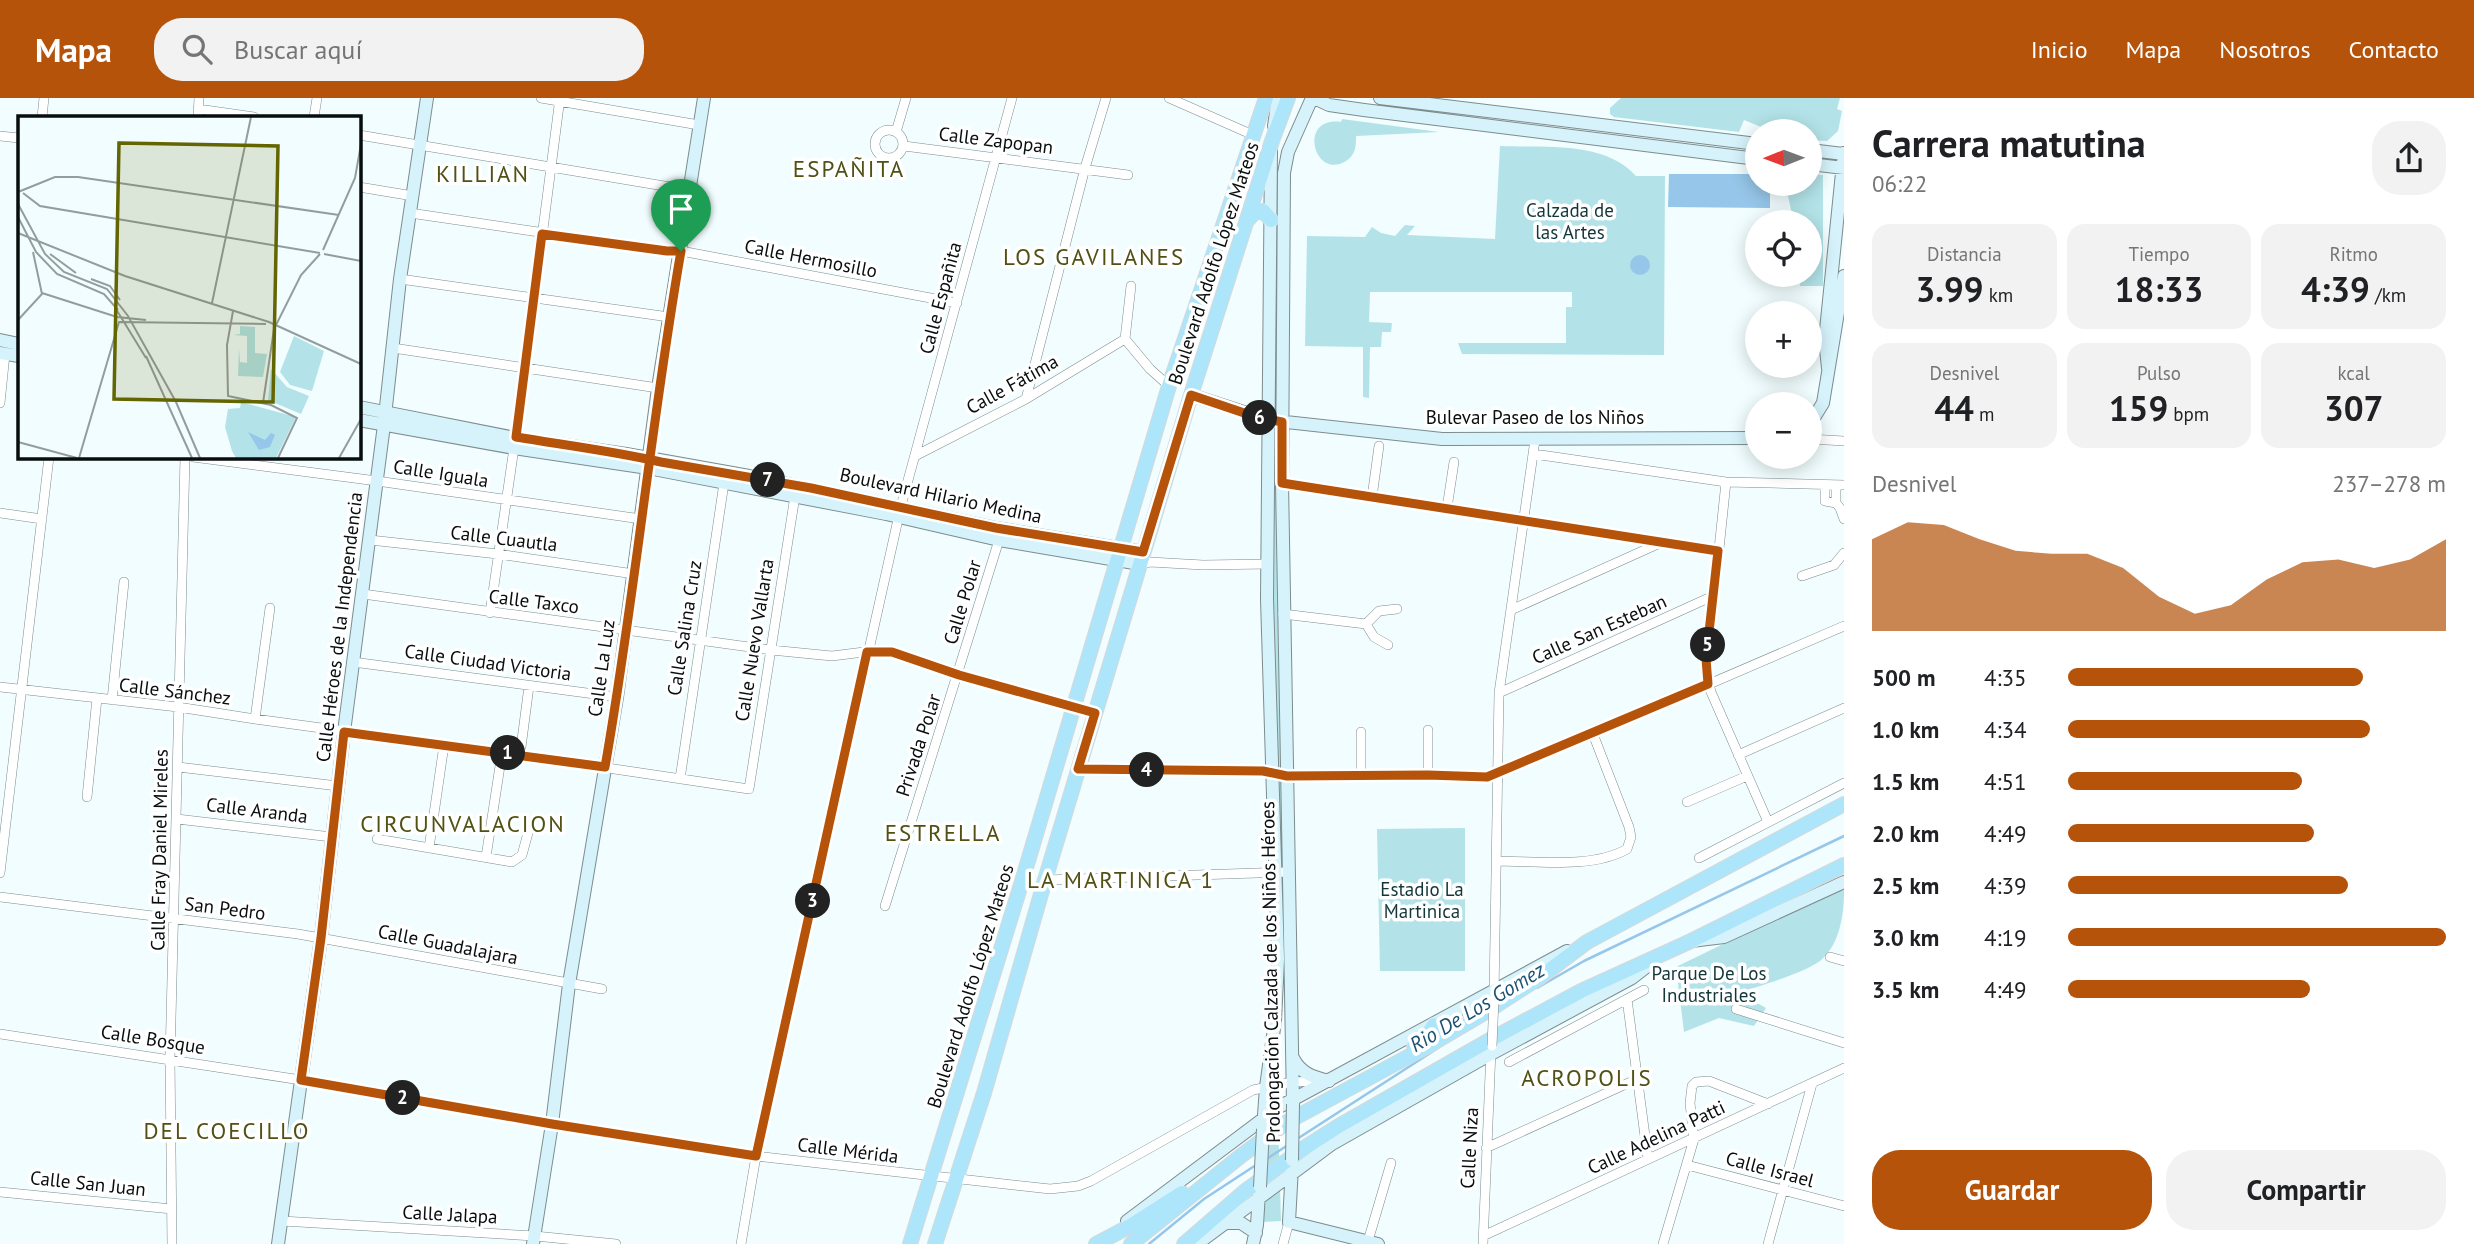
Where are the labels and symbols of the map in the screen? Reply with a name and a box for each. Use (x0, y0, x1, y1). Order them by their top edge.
inset map (18, 116, 360, 458)
north arrow (1745, 119, 1822, 196)
street label: Calle Zapopan (937, 121, 1055, 159)
street label: Boulevard Adolfo López Mateos (1162, 138, 1264, 388)
district label: ESPAÑITA (793, 154, 905, 183)
district label: KILLIAN (436, 159, 530, 188)
pin (651, 179, 711, 251)
park label: Calzada de las Artes (1526, 198, 1614, 244)
street label: Calle Hermosillo (743, 233, 879, 283)
street label: Calle Españita (914, 239, 966, 357)
district label: LOS GAVILANES (1003, 242, 1185, 271)
street label: Calle Fátima (962, 349, 1062, 419)
pin: 6 (1242, 400, 1278, 436)
street label: Bulevar Paseo de los Niños (1426, 405, 1644, 429)
street label: Calle Iguala (392, 454, 490, 492)
pin: 7 (750, 462, 786, 498)
street label: Boulevard Hilario Medina (838, 462, 1044, 528)
street label: Calle Héroes de la Independencia (311, 491, 367, 763)
street label: Calle Cuautla (449, 520, 559, 556)
street label: Calle Polar (938, 556, 986, 647)
street label: Calle Nuevo Vallarta (729, 557, 779, 723)
street label: Calle Salina Cruz (661, 559, 707, 697)
street label: Calle Taxco (487, 584, 581, 618)
street label: Calle San Esteban (1528, 589, 1670, 669)
street label: Calle La Luz (582, 618, 620, 718)
pin: 5 (1690, 628, 1726, 662)
street label: Calle Ciudad Victoria (403, 638, 573, 686)
street label: Calle Sánchez (118, 672, 232, 710)
street label: Privada Polar (890, 690, 946, 799)
pin: 1 (490, 736, 526, 770)
street label: Calle Fray Daniel Mireles (145, 749, 173, 951)
pin: 4 (1130, 752, 1164, 788)
street label: Calle Aranda (205, 792, 309, 828)
street label: Prolongación Calzada de los Niños Héroes (1255, 801, 1285, 1143)
district label: CIRCUNVALACION (360, 809, 566, 838)
district label: ESTRELLA (885, 818, 1001, 847)
street label: Boulevard Adolfo López Mateos (921, 861, 1019, 1111)
district label: LA MARTINICA 1 (1027, 865, 1215, 894)
park label: Estadio La Martinica (1380, 877, 1464, 923)
pin: 3 (796, 884, 830, 918)
street label: San Pedro (183, 891, 267, 925)
street label: Calle Guadalajara (376, 919, 520, 969)
water label: Rio De Los Gomez (1405, 956, 1550, 1058)
park label: Parque De Los Industriales (1651, 961, 1767, 1007)
street label: Calle Bosque (99, 1019, 207, 1059)
district label: ACROPOLIS (1521, 1063, 1653, 1092)
pin: 2 (386, 1080, 420, 1116)
street label: Calle Adelina Patti (1583, 1095, 1729, 1179)
street label: Calle Niza (1455, 1107, 1483, 1189)
district label: DEL COECILLO (144, 1116, 310, 1145)
street label: Calle Mérida (796, 1132, 900, 1168)
street label: Calle Israel (1723, 1146, 1817, 1192)
street label: Calle San Juan (29, 1165, 147, 1201)
street label: Calle Jalapa (402, 1200, 498, 1228)

